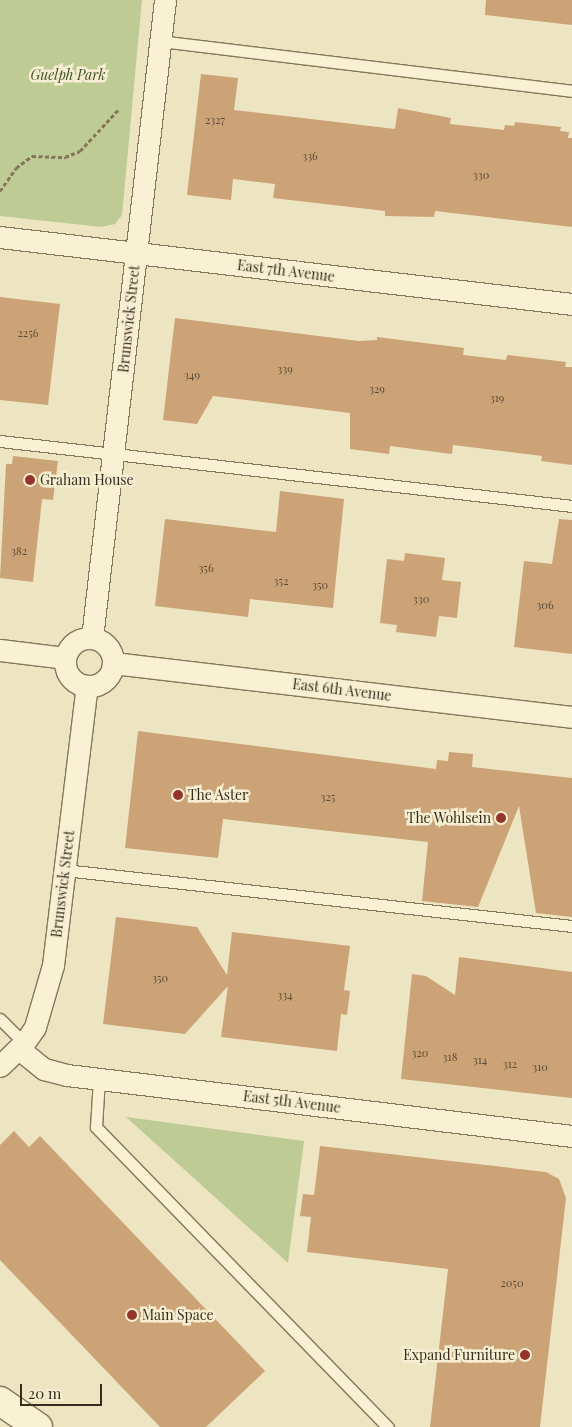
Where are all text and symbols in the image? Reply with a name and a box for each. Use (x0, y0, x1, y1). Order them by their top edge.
park label: Guelph Park (30, 67, 106, 83)
house number: 2327 (205, 113, 225, 127)
house number: 336 (302, 149, 318, 163)
house number: 330 (473, 168, 489, 182)
street label: East 7th Avenue (236, 257, 336, 285)
street label: Brunswick Street (115, 264, 143, 374)
house number: 2256 (18, 326, 38, 340)
house number: 339 (277, 362, 293, 376)
house number: 349 (184, 368, 200, 382)
house number: 329 (369, 382, 385, 396)
house number: 319 (490, 391, 504, 405)
place label: Graham House (40, 472, 134, 488)
marker: Graham House (24, 474, 36, 486)
house number: 382 (11, 544, 27, 558)
house number: 356 (198, 561, 214, 575)
house number: 352 (274, 574, 288, 588)
house number: 350 (312, 578, 328, 592)
house number: 330 (413, 592, 429, 606)
house number: 306 (536, 598, 554, 612)
street label: East 6th Avenue (291, 676, 393, 704)
place label: The Aster (188, 787, 249, 803)
marker: The Aster (172, 789, 184, 801)
house number: 325 (321, 790, 335, 804)
place label: The Wohlsein (406, 810, 491, 826)
marker: The Wohlsein (495, 812, 507, 824)
street label: Brunswick Street (48, 829, 78, 939)
house number: 350 (152, 971, 168, 985)
house number: 334 (277, 988, 293, 1002)
house number: 320 (412, 1046, 428, 1060)
house number: 318 (443, 1050, 457, 1064)
house number: 314 (473, 1053, 487, 1067)
house number: 312 (503, 1057, 517, 1071)
house number: 310 (532, 1060, 548, 1074)
street label: East 5th Avenue (242, 1088, 342, 1116)
house number: 2050 (500, 1276, 524, 1290)
place label: Main Space (142, 1307, 214, 1323)
marker: Main Space (126, 1309, 138, 1321)
place label: Expand Furniture (403, 1347, 515, 1363)
marker: Expand Furniture (519, 1349, 531, 1361)
scale bar (22, 1374, 105, 1406)
text: 20 m (28, 1383, 61, 1403)

